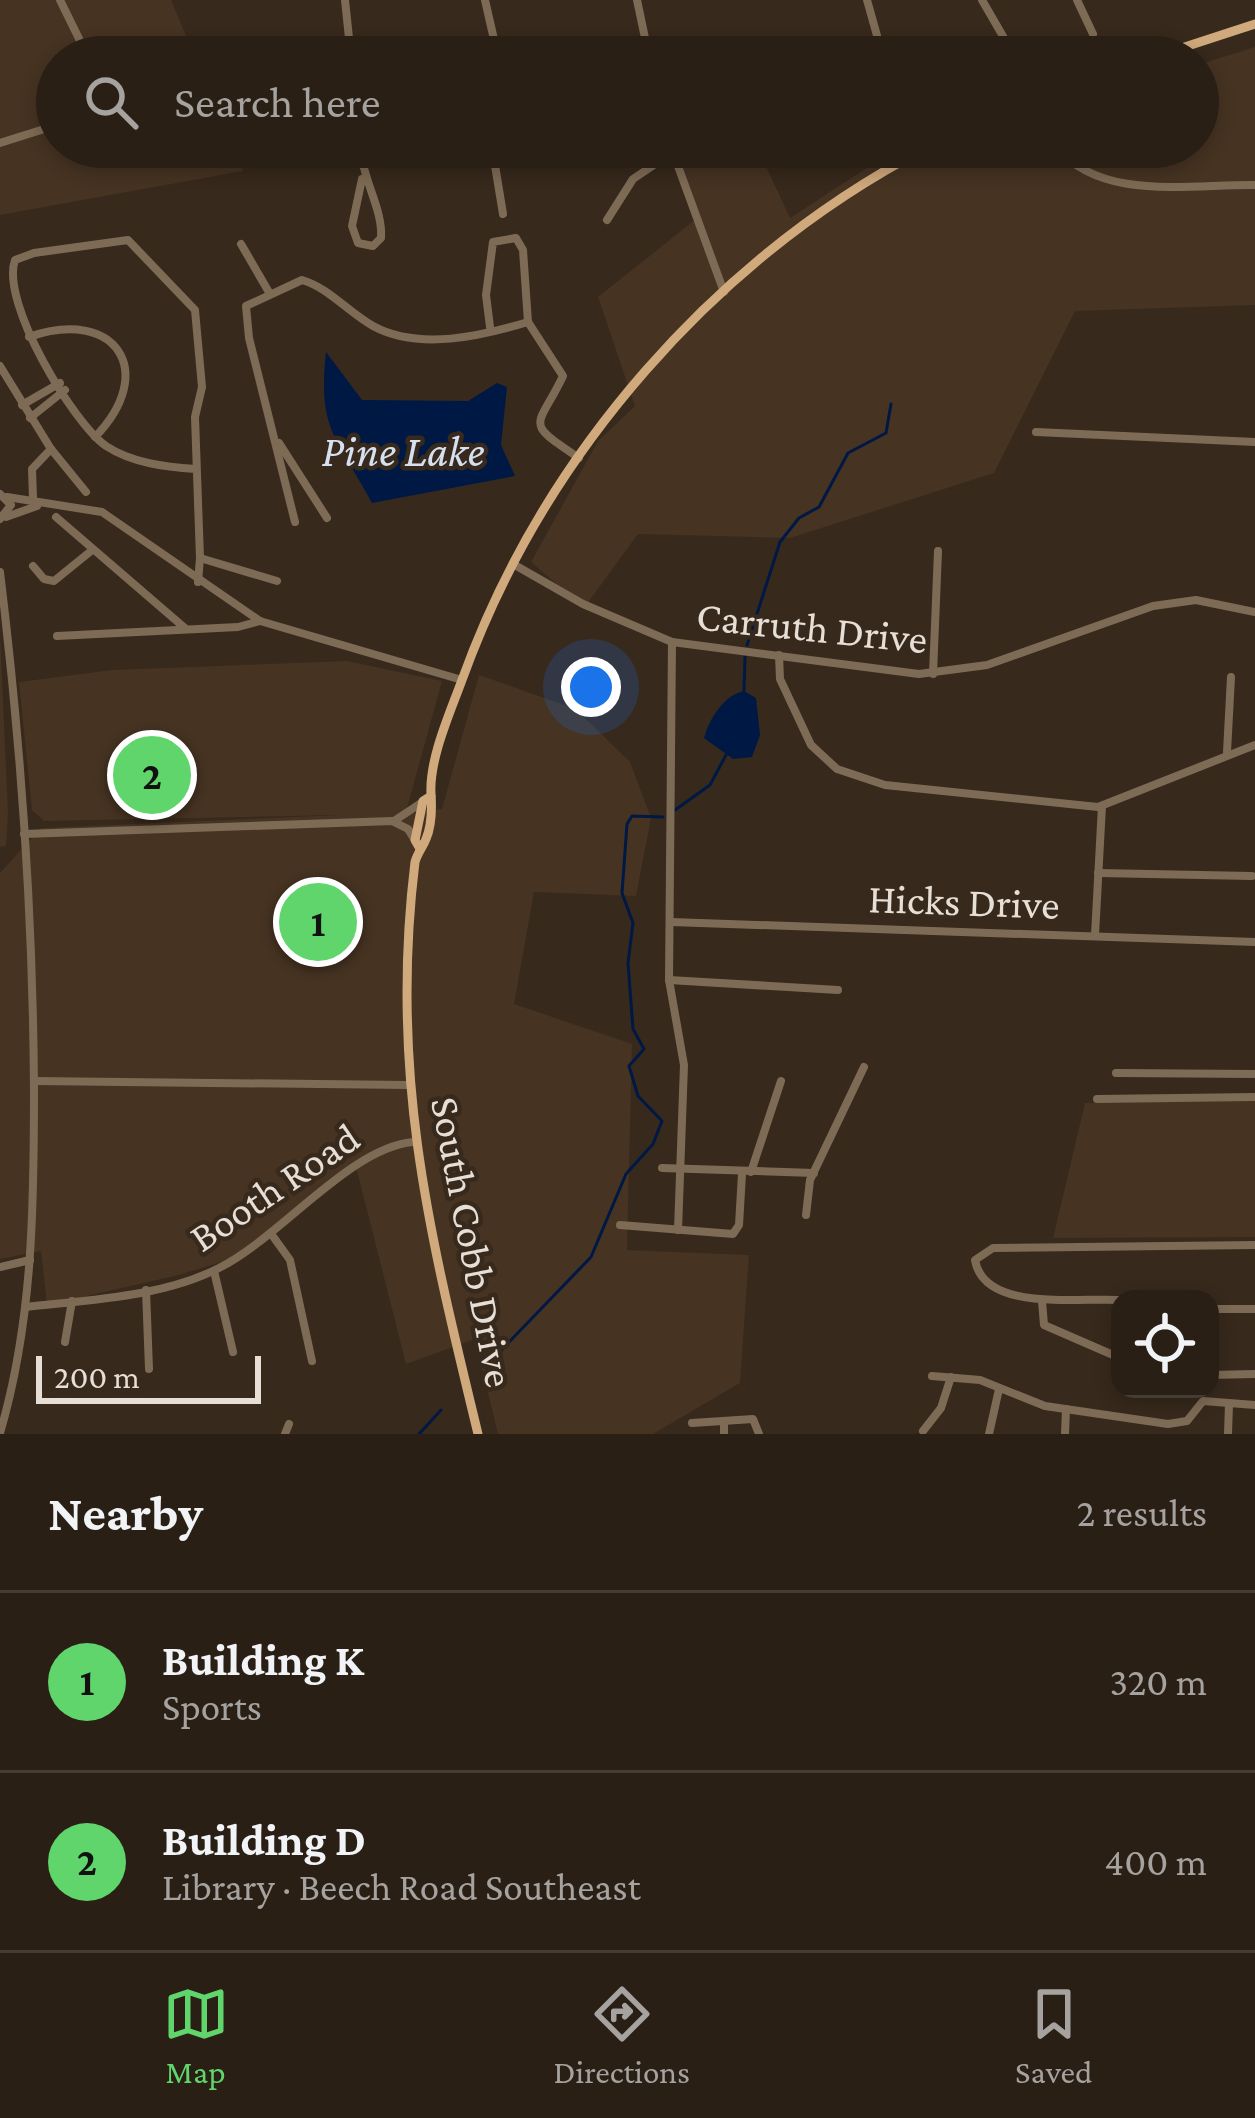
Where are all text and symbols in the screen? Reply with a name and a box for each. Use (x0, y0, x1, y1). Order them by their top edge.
search box (36, 36, 1219, 168)
icon: search (78, 69, 144, 135)
text: Search here (174, 77, 381, 127)
water label: Pine Lake (321, 426, 485, 476)
street label: Carruth Drive (694, 592, 930, 662)
your location (561, 657, 621, 717)
pin: 2 (113, 730, 191, 820)
street label: Hicks Drive (868, 874, 1060, 928)
pin: 1 (279, 877, 357, 967)
street label: South Cobb Drive (422, 1093, 524, 1391)
street label: Booth Road (180, 1113, 368, 1261)
map controls (1111, 1290, 1219, 1398)
button: locate (1111, 1290, 1219, 1398)
scale bar (36, 1350, 261, 1403)
text: 200 m (54, 1358, 140, 1395)
text: Nearby (48, 1484, 203, 1541)
text: 2 results (1077, 1491, 1207, 1534)
text: Building K (162, 1635, 364, 1685)
text: 1 (80, 1660, 94, 1703)
text: 320 m (1109, 1660, 1207, 1703)
text: Sports (162, 1685, 262, 1728)
text: Building D (162, 1815, 366, 1865)
text: 2 (77, 1840, 97, 1883)
text: 400 m (1104, 1840, 1207, 1883)
text: Library · Beech Road Southeast (162, 1865, 641, 1908)
tab: Map (163, 1981, 229, 2090)
tab: Directions (554, 1981, 690, 2090)
tab: Saved (1015, 1981, 1092, 2090)

